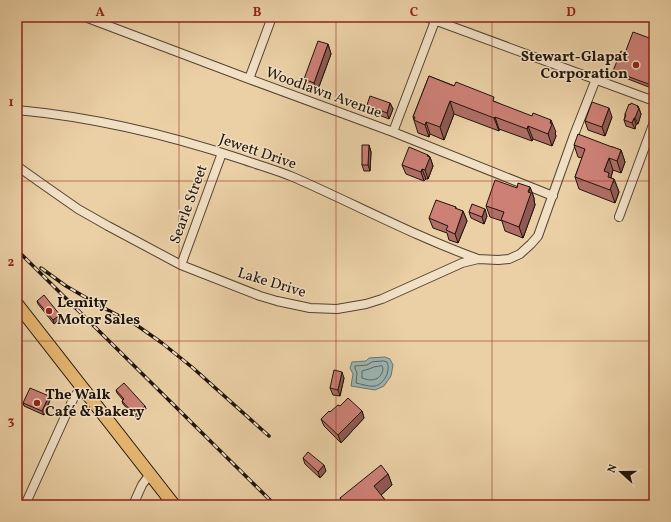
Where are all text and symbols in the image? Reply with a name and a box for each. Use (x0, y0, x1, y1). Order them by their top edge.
text: A (95, 4, 105, 22)
text: B (253, 4, 262, 22)
text: C (410, 4, 418, 22)
text: D (566, 4, 576, 22)
place label: Stewart-Glapat Corporation (521, 47, 628, 85)
marker: Stewart-Glapat Corporation (631, 60, 641, 70)
street label: Woodlawn Avenue (262, 63, 385, 124)
text: 1 (8, 94, 14, 112)
street label: Jewett Drive (216, 129, 299, 175)
street label: Searle Street (165, 162, 213, 247)
text: 2 (8, 254, 15, 272)
street label: Lake Drive (235, 263, 308, 304)
place label: Lemity Motor Sales (57, 293, 140, 331)
marker: Lemity Motor Sales (44, 306, 54, 316)
place label: The Walk Café & Bakery (45, 385, 145, 423)
marker: The Walk Café & Bakery (32, 398, 42, 408)
text: 3 (8, 413, 15, 431)
north arrow (601, 452, 641, 492)
text: N (605, 463, 621, 475)

